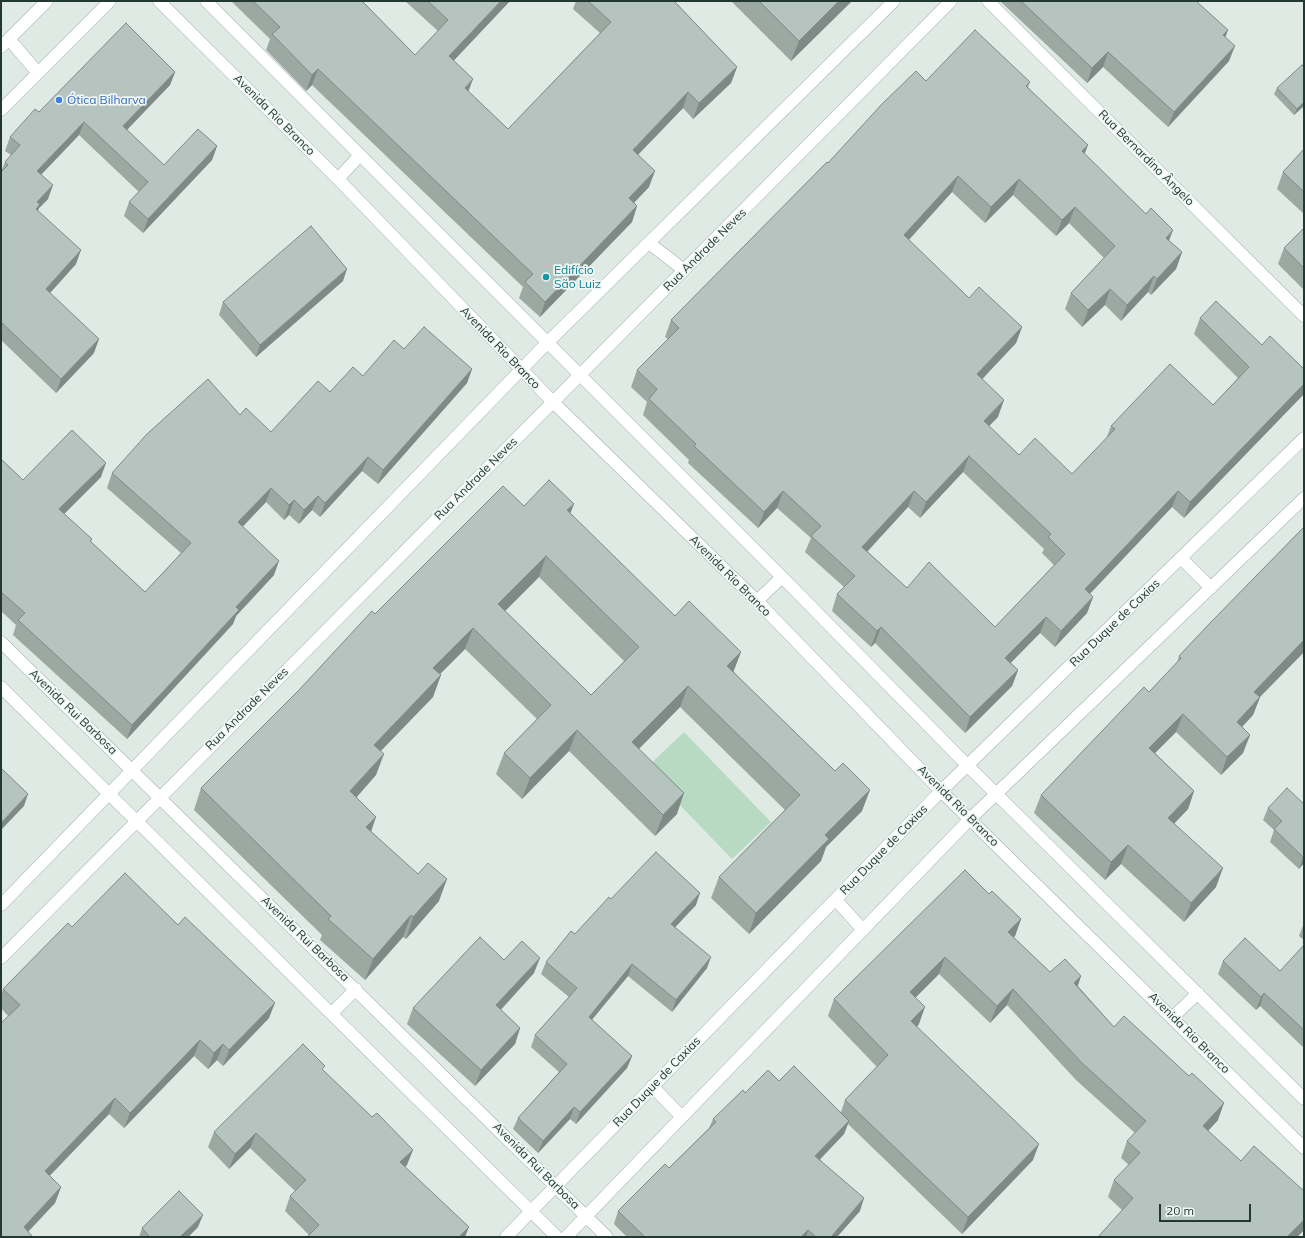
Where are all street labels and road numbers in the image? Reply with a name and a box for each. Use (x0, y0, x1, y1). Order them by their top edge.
street label: Avenida Rio Branco (230, 71, 318, 159)
street label: Rua Bernardino Ângelo (1095, 107, 1197, 209)
street label: Rua Andrade Neves (661, 206, 749, 294)
street label: Avenida Rio Branco (457, 304, 543, 392)
street label: Rua Andrade Neves (432, 435, 520, 523)
street label: Avenida Rio Branco (686, 532, 774, 620)
street label: Rua Duque de Caxias (1067, 576, 1163, 670)
street label: Rua Andrade Neves (203, 665, 291, 753)
street label: Avenida Rui Barbosa (26, 666, 120, 758)
street label: Avenida Rio Branco (914, 762, 1002, 850)
street label: Rua Duque de Caxias (837, 802, 931, 898)
street label: Avenida Rui Barbosa (258, 893, 352, 985)
street label: Avenida Rio Branco (1145, 989, 1233, 1077)
street label: Rua Duque de Caxias (610, 1034, 704, 1130)
street label: Avenida Rui Barbosa (490, 1120, 582, 1212)

